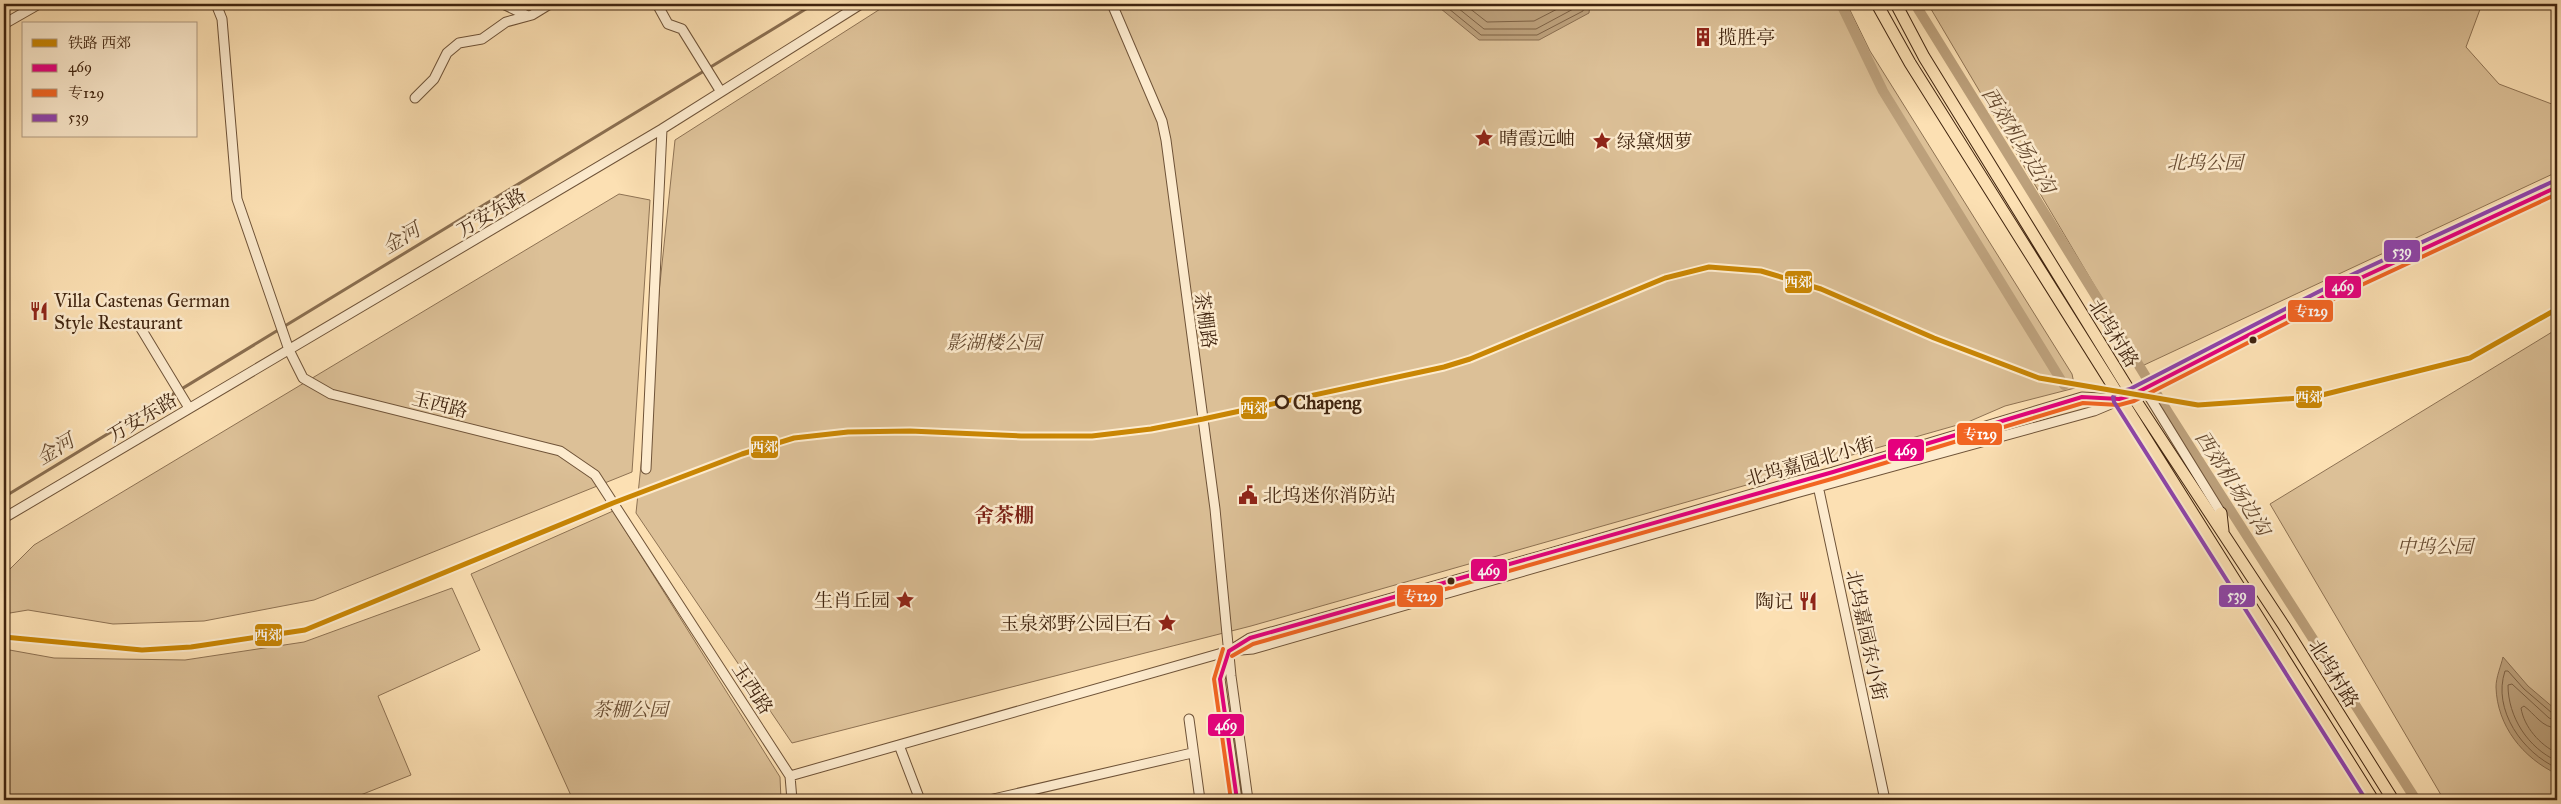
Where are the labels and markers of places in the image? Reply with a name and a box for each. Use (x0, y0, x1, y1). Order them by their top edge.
building icon: 揽胜亭 (1692, 26, 1714, 48)
place label: 揽胜亭 (1718, 26, 1775, 49)
place icon: 晴霞远岫 (1473, 127, 1495, 149)
place label: 晴霞远岫 (1499, 127, 1575, 150)
place icon: 绿黛烟萝 (1591, 130, 1613, 152)
place label: 绿黛烟萝 (1617, 130, 1693, 153)
place label: Villa Castenas German Style Restaurant (53, 289, 230, 334)
restaurant icon: Villa Castenas German Style Restaurant (28, 300, 50, 322)
unlabelled marker (2248, 335, 2258, 345)
place label: Chapeng (1293, 391, 1362, 415)
marker: Chapeng (1275, 395, 1289, 409)
public building icon: 北坞迷你消防站 (1237, 484, 1259, 506)
place label: 北坞迷你消防站 (1263, 484, 1396, 507)
unlabelled marker (1446, 576, 1456, 586)
place label: 生肖丘园 (814, 589, 890, 612)
place icon: 生肖丘园 (894, 589, 916, 611)
place label: 陶记 (1755, 590, 1793, 613)
restaurant icon: 陶记 (1797, 590, 1819, 612)
place label: 玉泉郊野公园巨石 (1000, 612, 1152, 635)
place icon: 玉泉郊野公园巨石 (1156, 612, 1178, 634)

